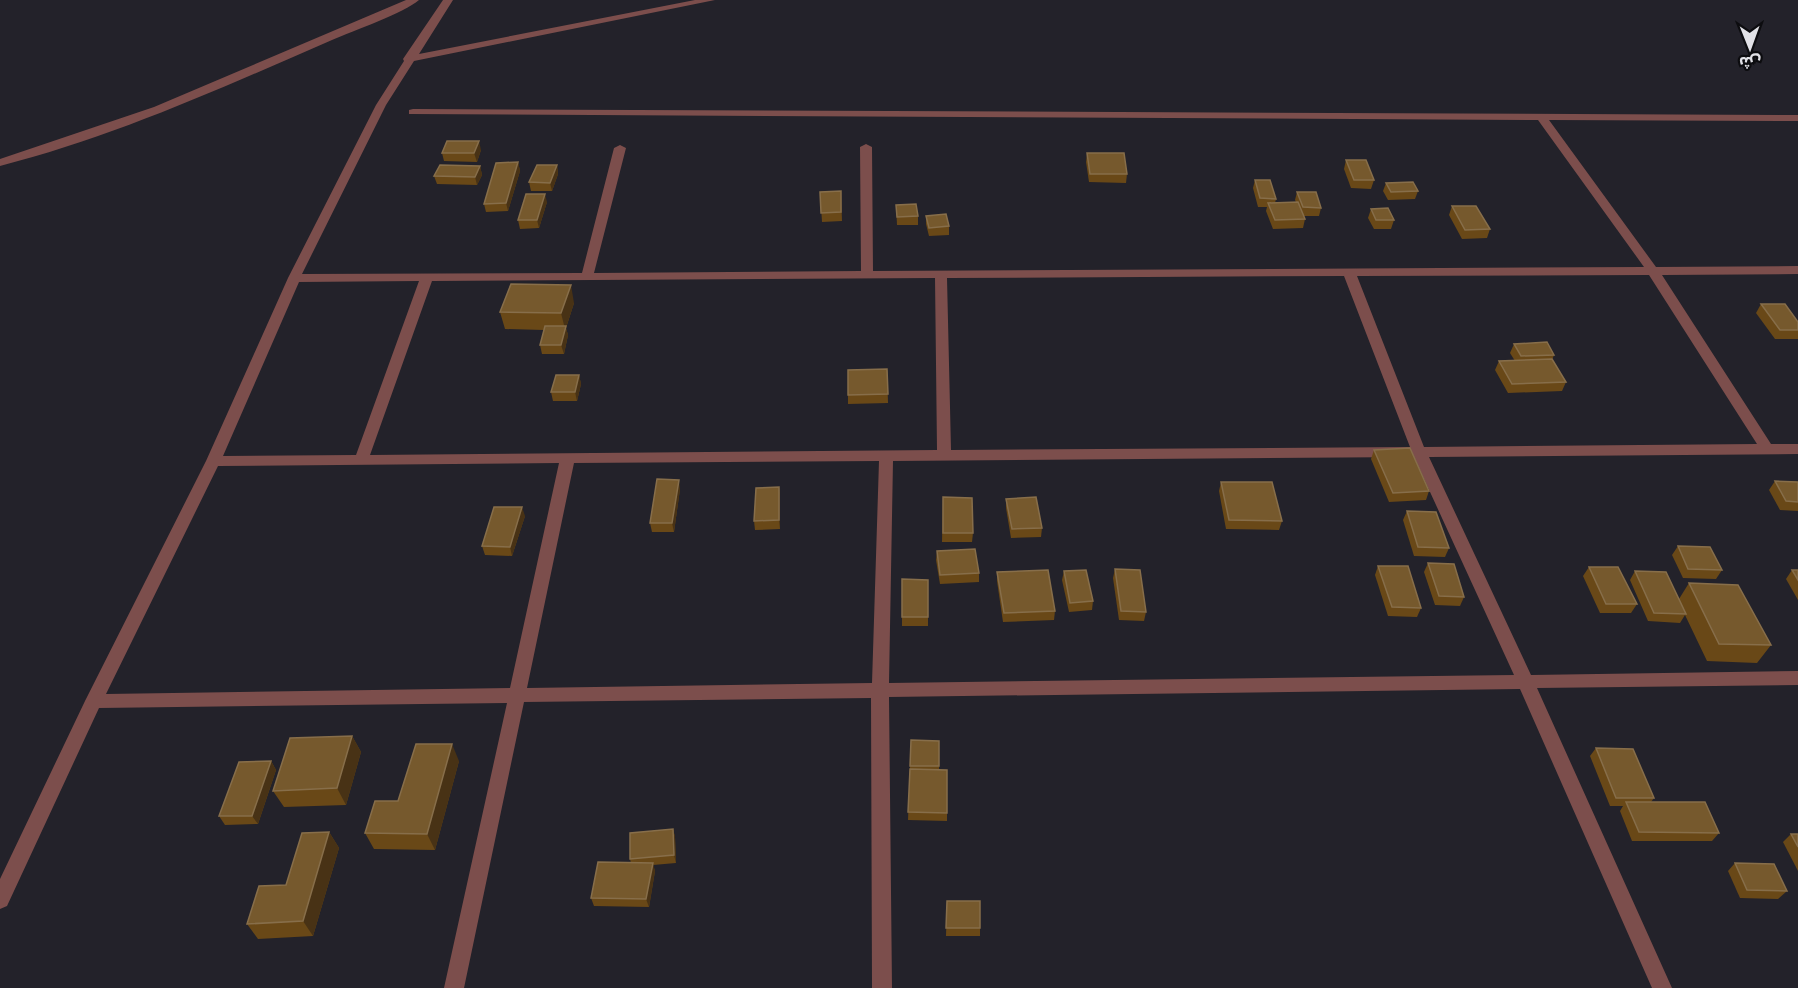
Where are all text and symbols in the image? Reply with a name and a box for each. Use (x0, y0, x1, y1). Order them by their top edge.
north arrow (1720, 18, 1780, 78)
text: ش (1739, 53, 1761, 73)

